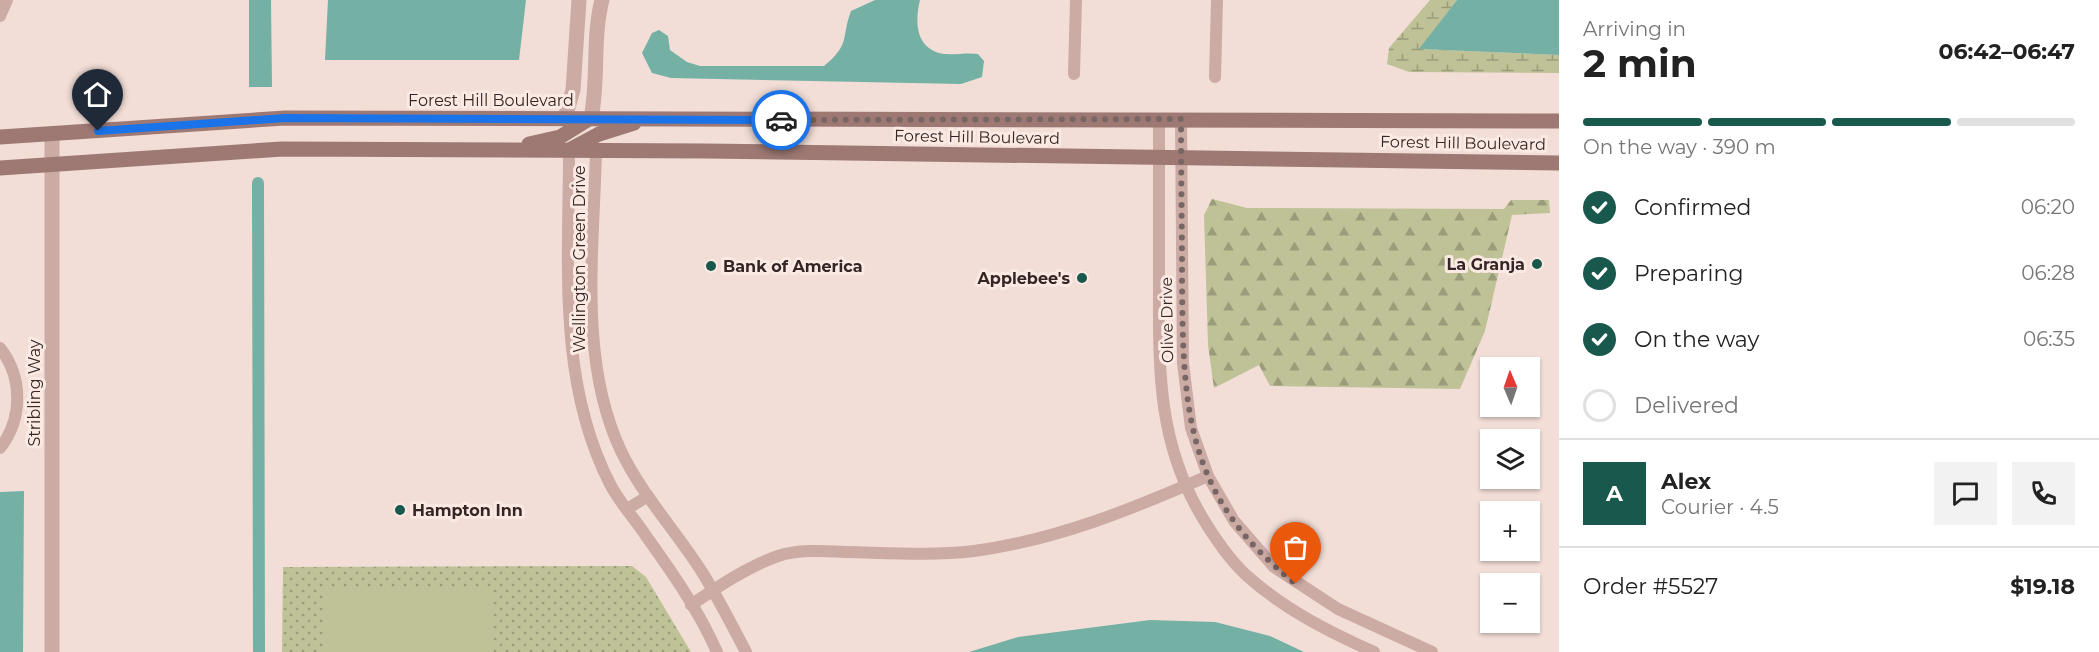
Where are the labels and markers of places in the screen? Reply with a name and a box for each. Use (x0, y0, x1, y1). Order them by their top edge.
pin (72, 69, 123, 131)
place label: La Granja (1447, 255, 1525, 274)
place label: Bank of America (723, 257, 863, 276)
marker: La Granja (1530, 257, 1544, 271)
marker: Bank of America (704, 259, 718, 273)
place label: Applebee's (977, 269, 1071, 288)
marker: Applebee's (1075, 271, 1089, 285)
place label: Hampton Inn (412, 501, 523, 520)
marker: Hampton Inn (393, 503, 407, 517)
pin (1270, 522, 1321, 584)

